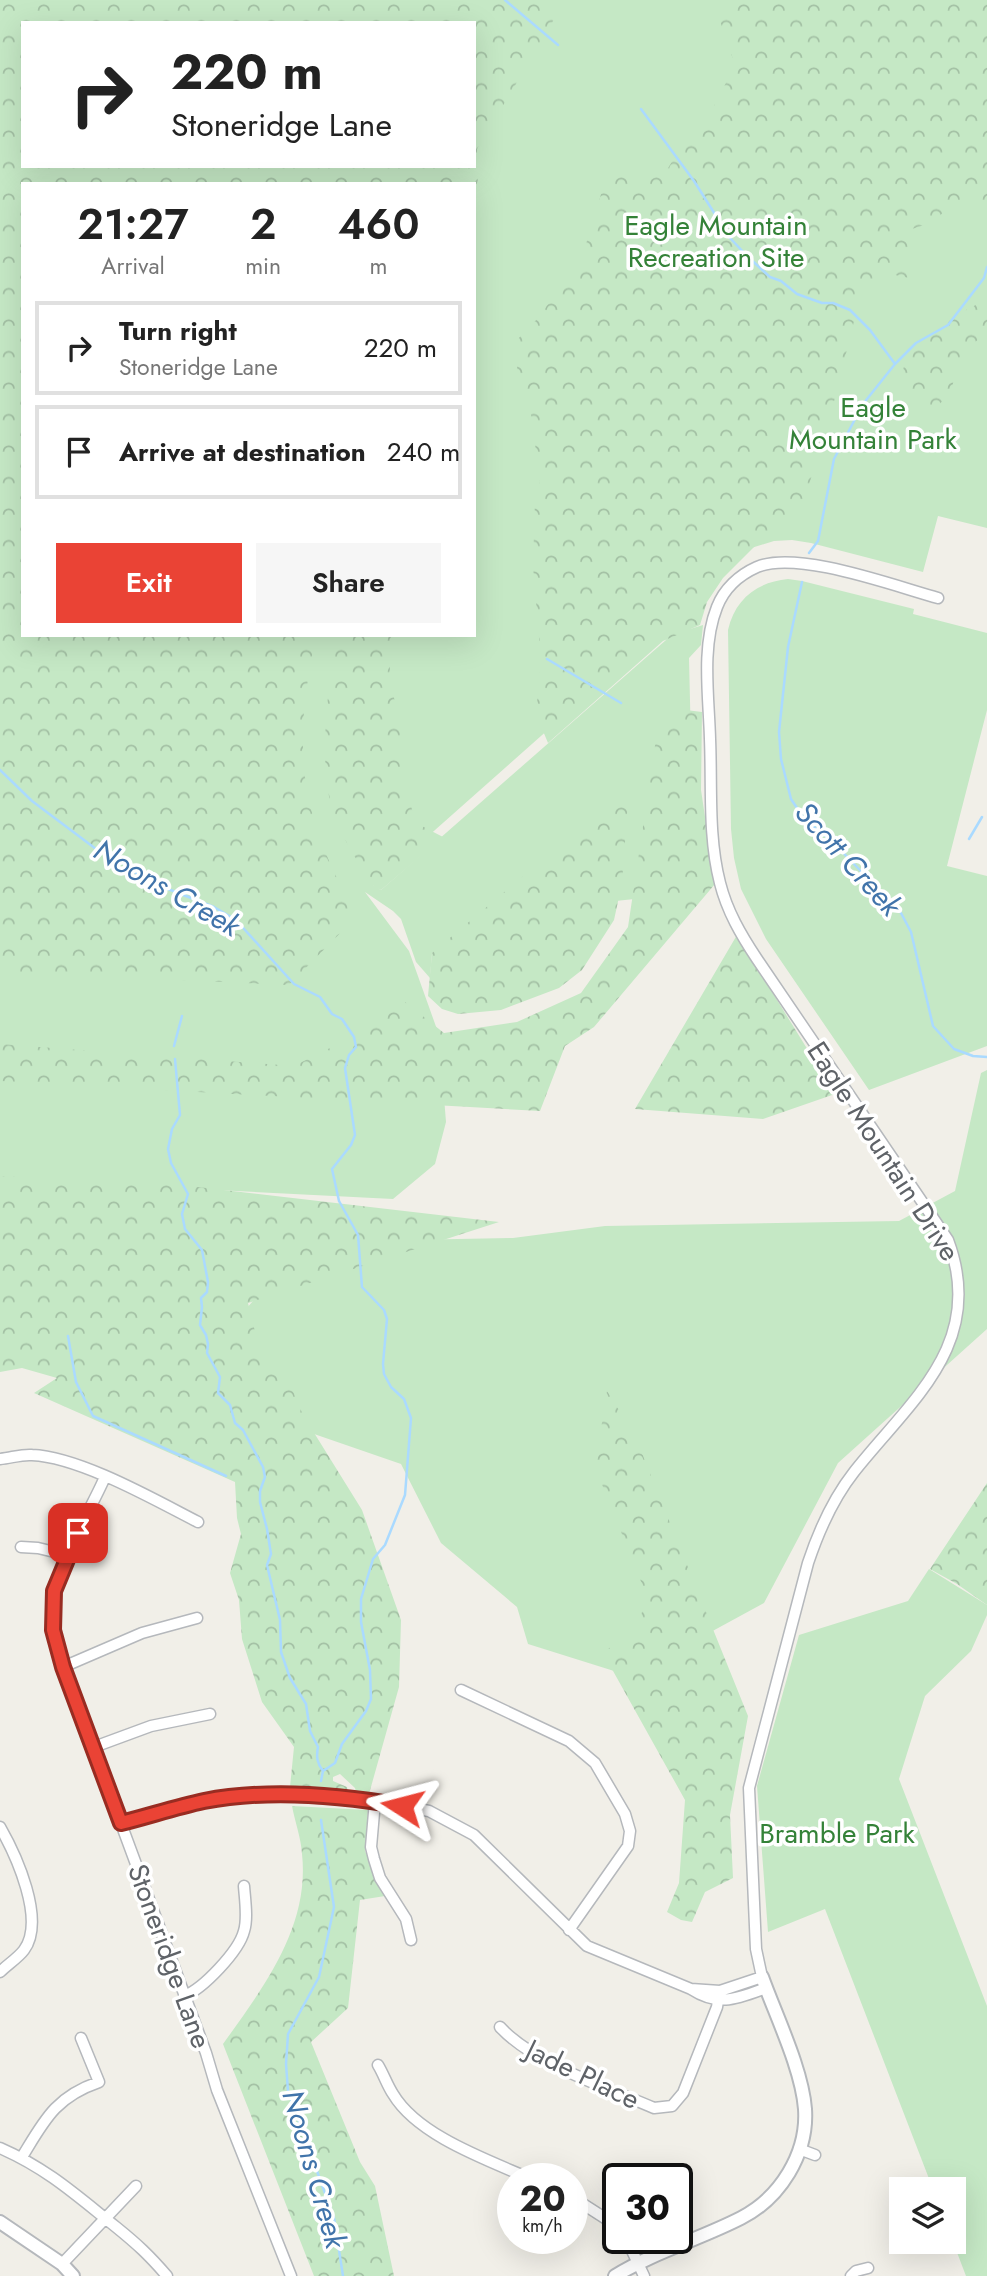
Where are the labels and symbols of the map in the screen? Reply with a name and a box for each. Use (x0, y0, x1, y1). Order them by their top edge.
park label: Eagle Mountain Recreation Site (624, 205, 808, 278)
park label: Eagle Mountain Park (789, 387, 958, 460)
water label: Scott Creek (785, 792, 912, 926)
water label: Noons Creek (86, 828, 249, 947)
street label: Eagle Mountain Drive (797, 1033, 970, 1269)
pin (48, 1503, 108, 1563)
position arrow (365, 1769, 439, 1843)
park label: Bramble Park (759, 1813, 916, 1854)
street label: Stoneridge Lane (117, 1858, 222, 2054)
street label: Jade Place (515, 2028, 647, 2120)
water label: Noons Creek (271, 2085, 358, 2254)
speed limit sign: 30 (602, 2163, 693, 2254)

